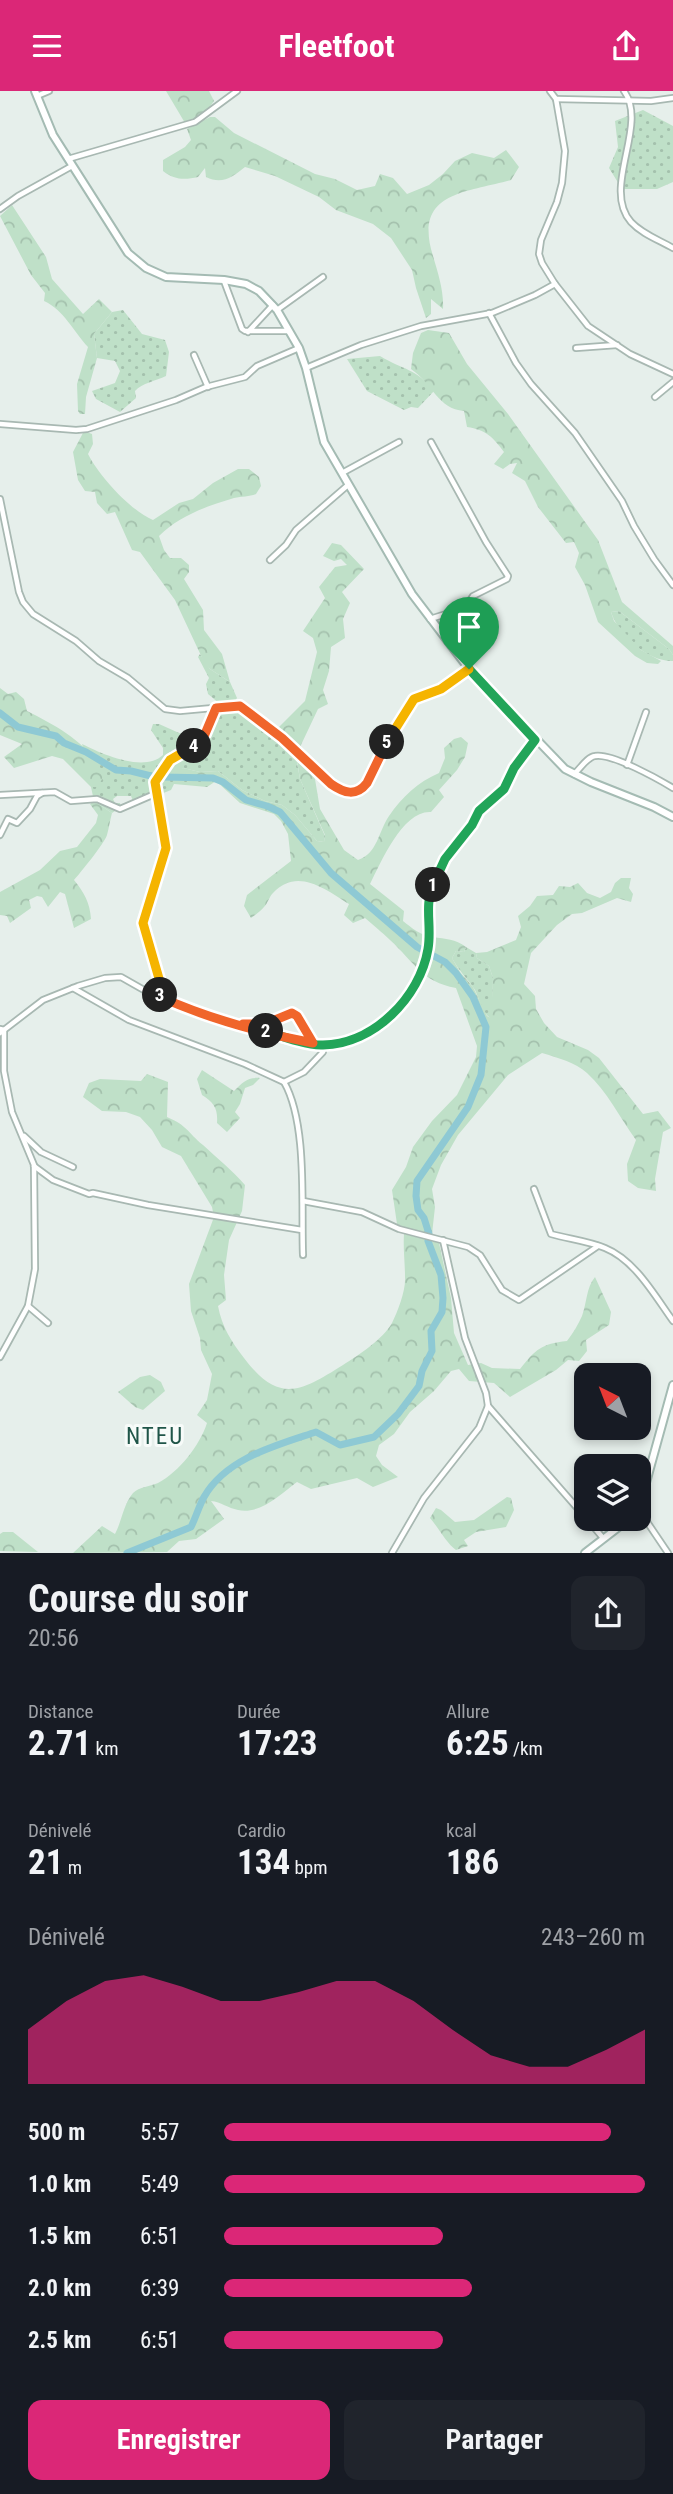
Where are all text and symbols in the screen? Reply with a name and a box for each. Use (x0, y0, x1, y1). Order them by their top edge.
icon: menu (28, 27, 66, 65)
text: Fleetfoot (279, 27, 394, 65)
icon: share (607, 27, 645, 65)
pin (439, 597, 499, 669)
icon: arrive (450, 608, 488, 646)
pin: 5 (370, 725, 404, 759)
pin: 4 (176, 729, 212, 763)
text: 5 (382, 730, 391, 753)
text: 4 (189, 734, 198, 757)
pin: 1 (416, 867, 450, 903)
text: 1 (428, 873, 437, 896)
pin: 3 (142, 977, 178, 1013)
text: 3 (155, 983, 164, 1006)
pin: 2 (248, 1013, 284, 1049)
text: 2 (261, 1019, 270, 1042)
north arrow (574, 1363, 651, 1440)
map controls (574, 1363, 651, 1531)
district label: NTEU (126, 1423, 184, 1450)
button: layers (574, 1454, 651, 1531)
button: share (571, 1576, 645, 1650)
text: Course du soir (28, 1577, 249, 1621)
text: 20:56 (28, 1625, 79, 1652)
text: Distance (28, 1700, 93, 1723)
text: Durée (237, 1700, 280, 1723)
text: Allure (446, 1700, 489, 1723)
text: 2.71 (28, 1723, 91, 1764)
text: 17:23 (237, 1723, 317, 1764)
text: 6:25 (446, 1723, 509, 1764)
text: km (91, 1737, 118, 1760)
text: /km (509, 1737, 543, 1760)
text: Dénivelé (28, 1819, 92, 1842)
text: Cardio (237, 1819, 286, 1842)
text: kcal (446, 1819, 477, 1842)
text: 21 (28, 1842, 63, 1883)
text: 134 (237, 1842, 290, 1883)
text: 186 (446, 1842, 499, 1883)
text: m (63, 1856, 82, 1879)
text: bpm (290, 1856, 327, 1879)
text: Dénivelé (28, 1924, 105, 1951)
text: 243–260 m (541, 1924, 645, 1951)
text: 500 m (28, 2119, 85, 2146)
text: 5:57 (140, 2119, 179, 2146)
text: 1.0 km (28, 2171, 91, 2198)
text: 5:49 (140, 2171, 179, 2198)
text: 1.5 km (28, 2223, 91, 2250)
text: 6:51 (140, 2223, 179, 2250)
text: 2.0 km (28, 2275, 91, 2302)
text: 6:39 (140, 2275, 179, 2302)
text: 2.5 km (28, 2327, 91, 2354)
text: 6:51 (140, 2327, 179, 2354)
button: Enregistrer (28, 2400, 330, 2480)
button: Partager (344, 2400, 645, 2480)

